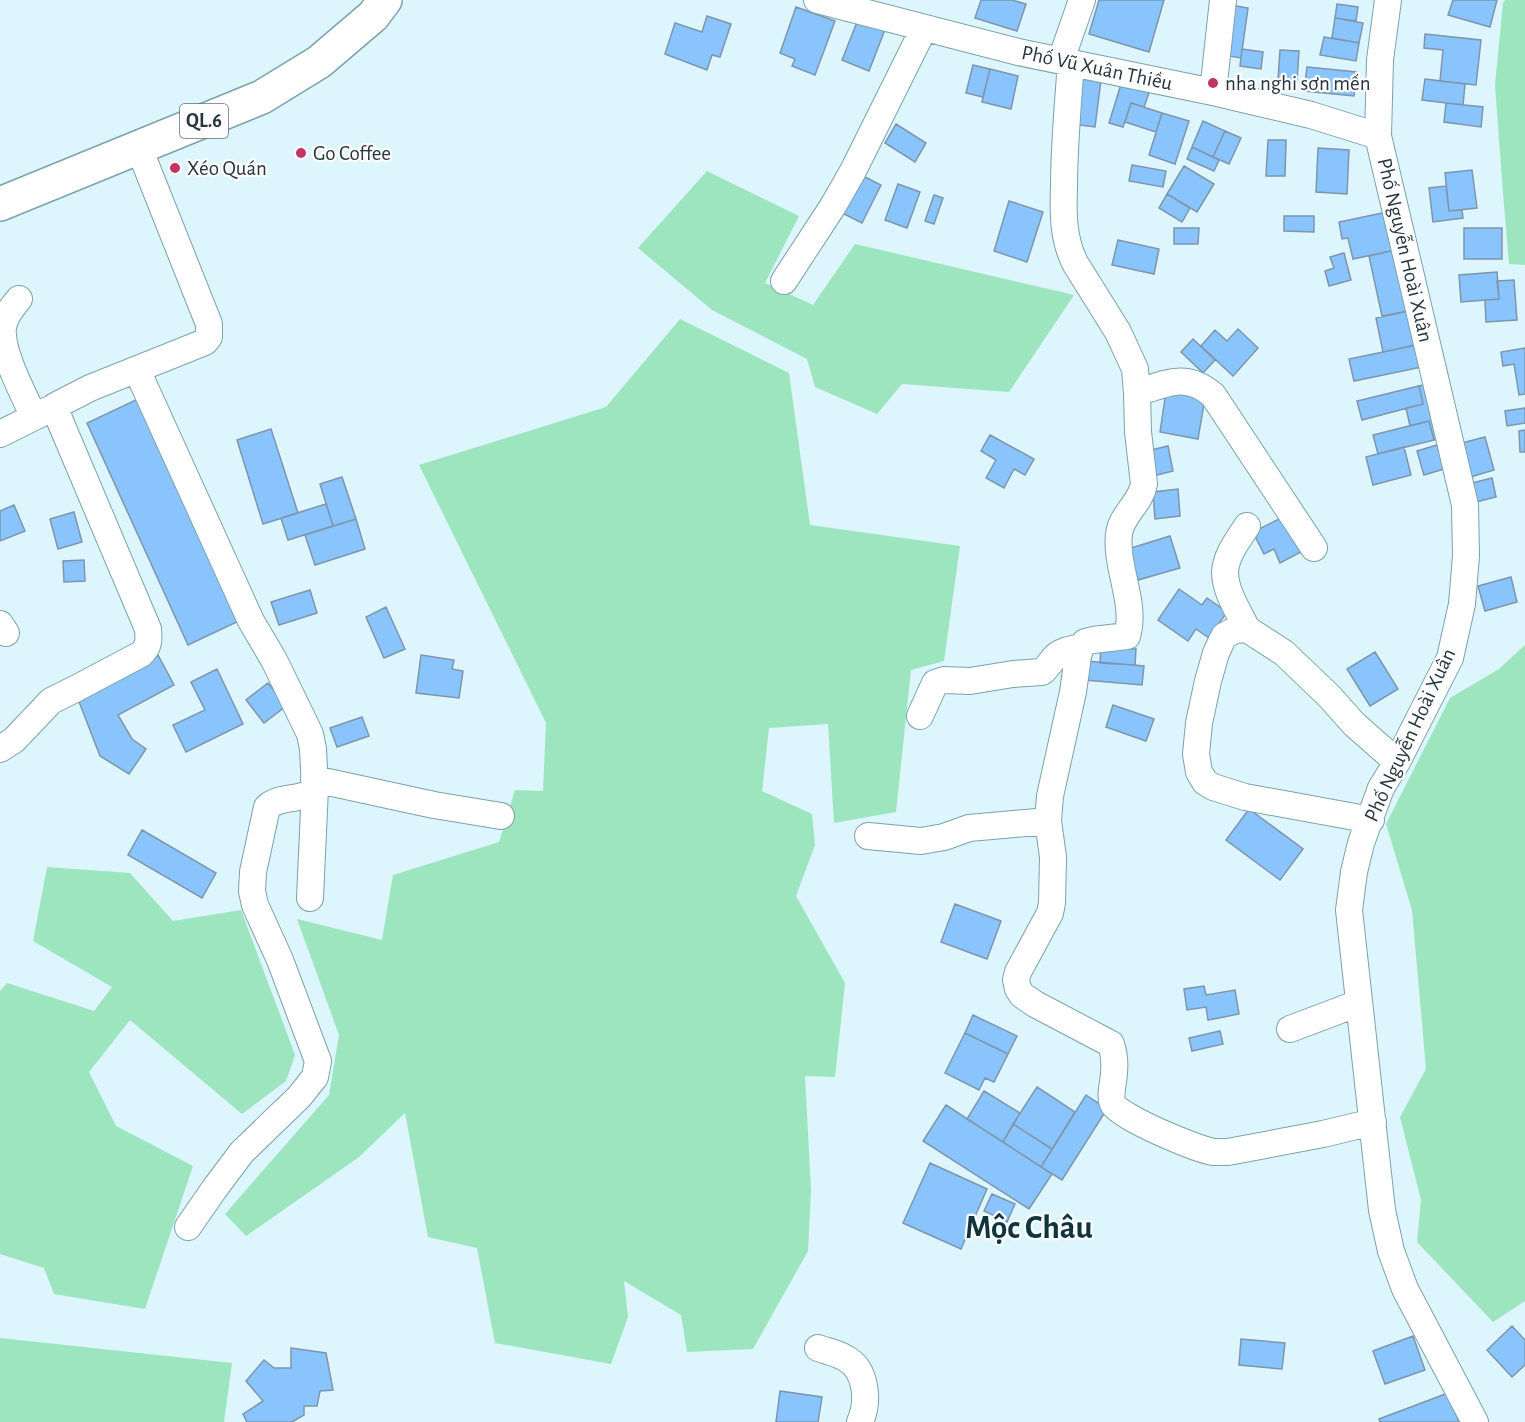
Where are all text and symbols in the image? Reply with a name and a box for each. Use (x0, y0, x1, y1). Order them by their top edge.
street label: Phố Vũ Xuân Thiều (1020, 42, 1175, 94)
place label: nha nghi sơn mến (1225, 73, 1371, 94)
marker: nha nghi sơn mến (1206, 76, 1220, 90)
road number: QL.6 (180, 104, 228, 138)
place label: Go Coffee (313, 143, 391, 164)
marker: Go Coffee (294, 146, 308, 160)
street label: Phố Nguyễn Hoài Xuân (1374, 156, 1437, 344)
place label: Xéo Quán (187, 158, 267, 179)
marker: Xéo Quán (168, 161, 182, 175)
street label: Phố Nguyễn Hoài Xuân (1360, 645, 1459, 825)
district label: Mộc Châu (965, 1212, 1093, 1245)

